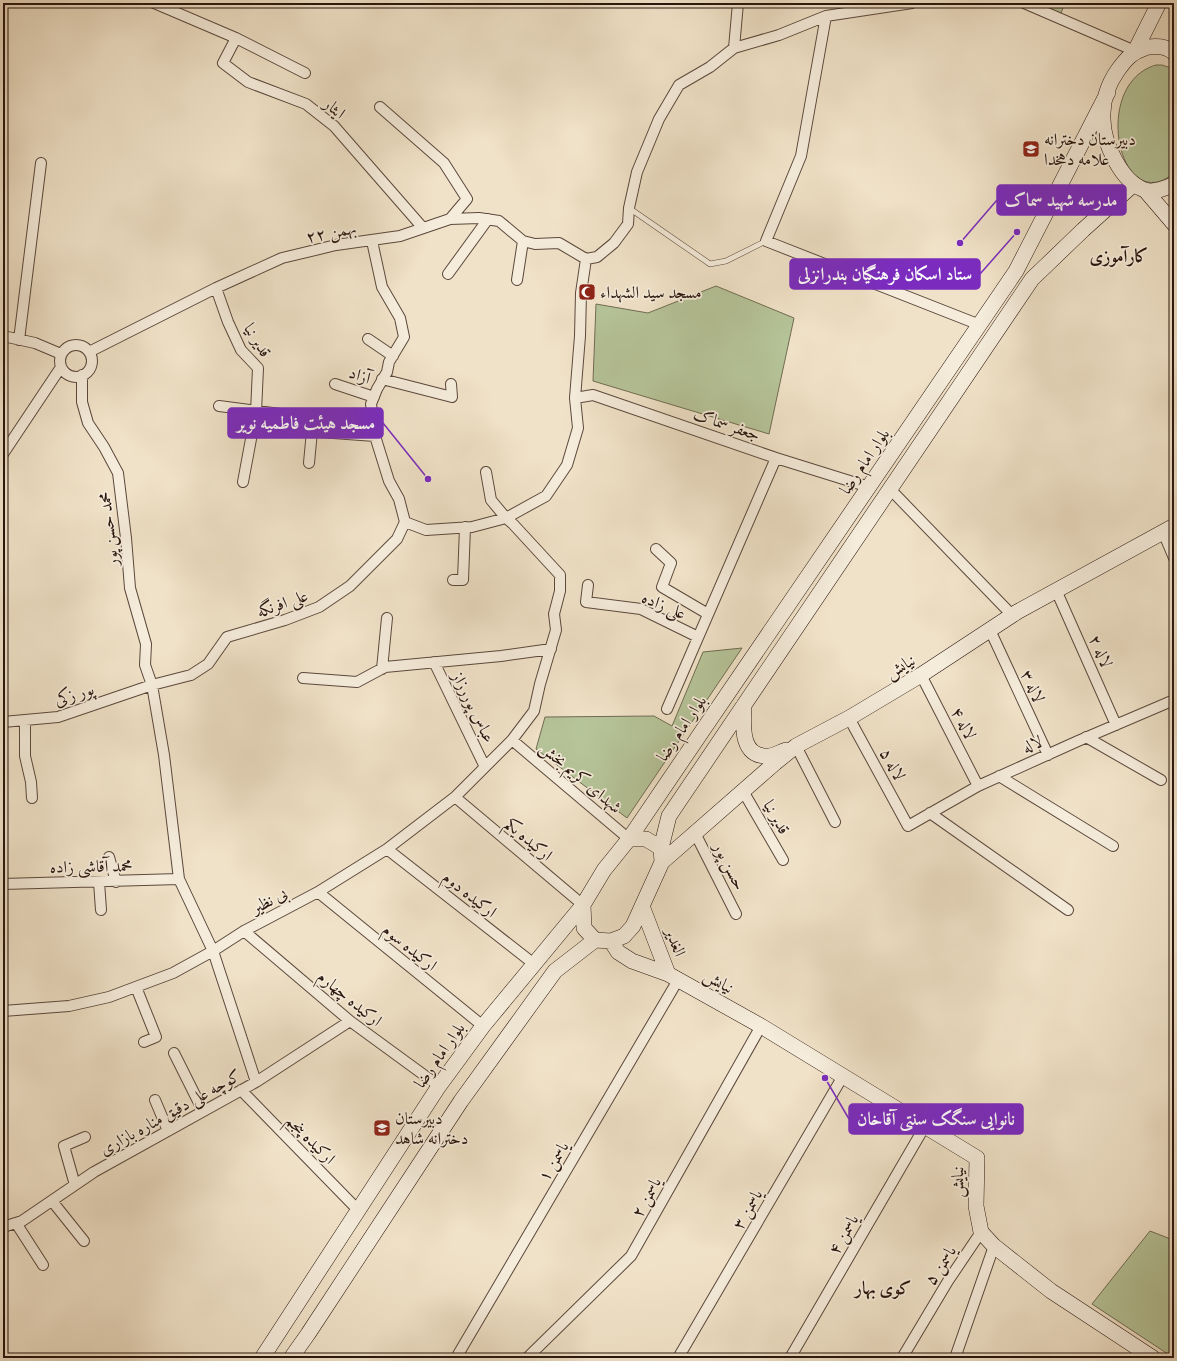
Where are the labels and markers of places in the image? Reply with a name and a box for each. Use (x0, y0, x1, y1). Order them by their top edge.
place label: دبیرستان دخترانه علامه دهخدا (1044, 129, 1136, 173)
school or university icon: دبیرستان دخترانه علامه دهخدا (1021, 139, 1041, 159)
callout: مدرسه شهید سماک (997, 185, 1126, 215)
callout: ستاد اسکان فرهنگیان بندرانزلی (790, 259, 980, 289)
mosque icon: مسجد سید الشهداء (577, 282, 597, 302)
place label: مسجد سید الشهداء (600, 282, 702, 306)
callout: مسجد هیئت فاطمیه نویر (228, 408, 383, 438)
callout: نانوایی سنگک سنتی آقاخان (849, 1104, 1023, 1134)
place label: دبیرستان دخترانه شاهد (395, 1108, 469, 1152)
school or university icon: دبیرستان دخترانه شاهد (372, 1118, 392, 1138)

